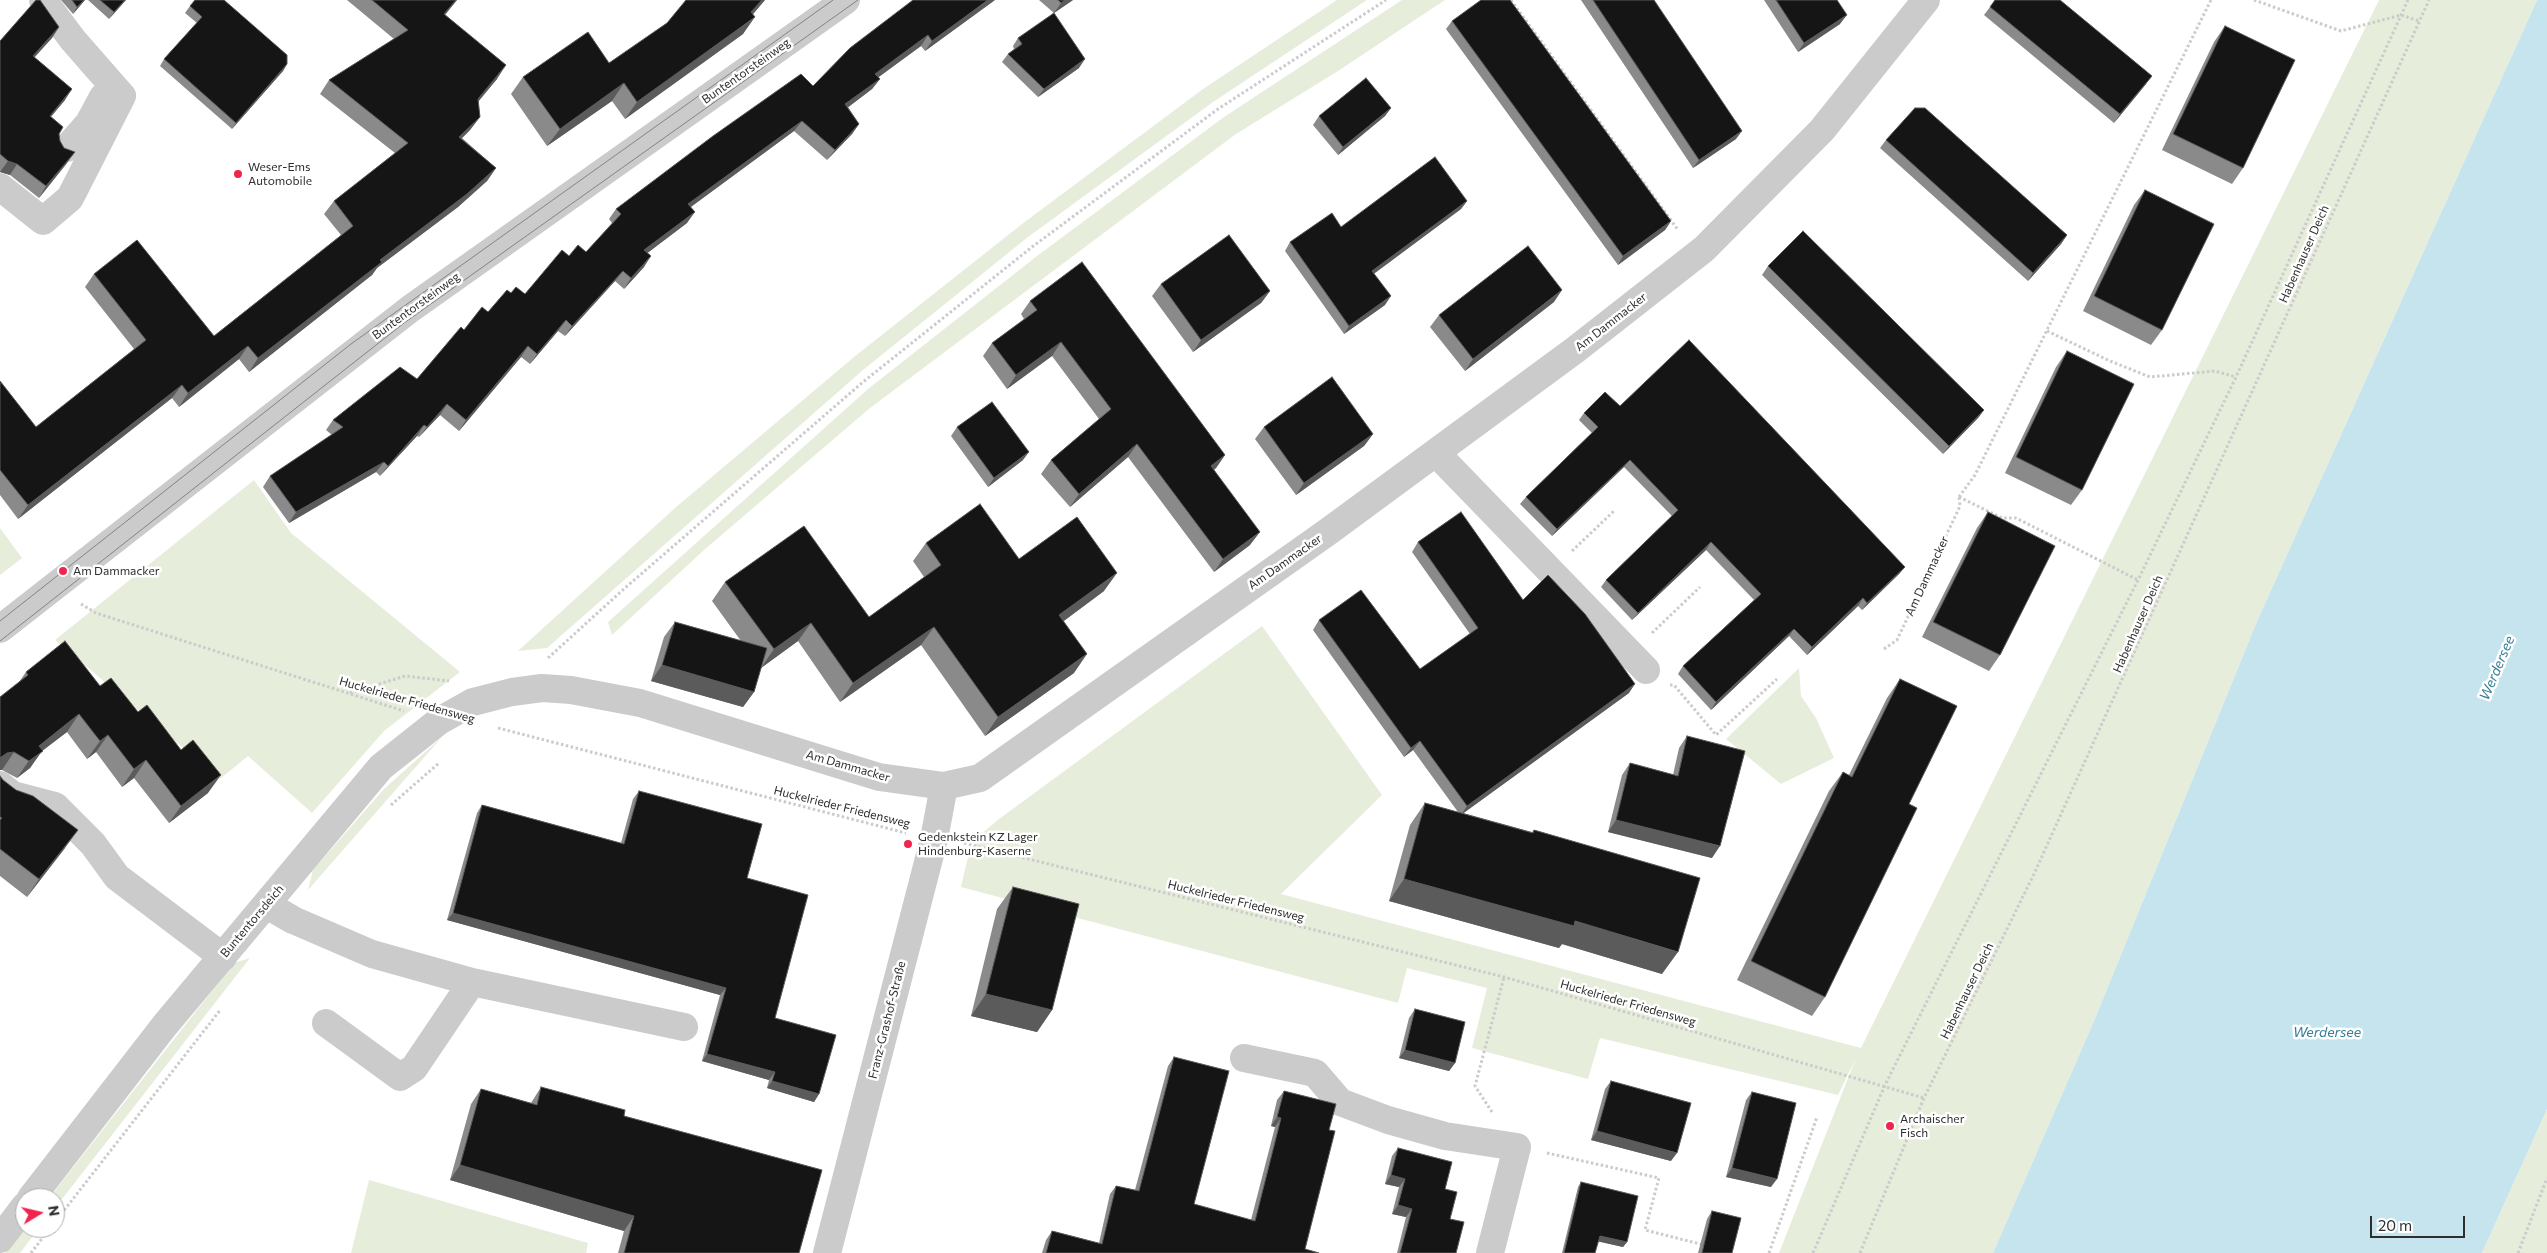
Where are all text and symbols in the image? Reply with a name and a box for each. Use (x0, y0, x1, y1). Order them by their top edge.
street label: Buntentorsteinweg (699, 35, 793, 107)
place label: Weser-Ems Automobile (248, 160, 312, 188)
marker: Weser-Ems Automobile (232, 168, 244, 180)
street label: Habenhauser Deich (2276, 203, 2332, 305)
street label: Buntentorsteinweg (369, 269, 463, 343)
street label: Am Dammacker (1572, 290, 1650, 354)
street label: Am Dammacker (1245, 531, 1325, 593)
street label: Am Dammacker (1902, 534, 1952, 618)
place label: Am Dammacker (73, 564, 160, 578)
marker: Am Dammacker (57, 565, 69, 577)
street label: Habenhauser Deich (2110, 573, 2166, 675)
water label: Werdersee (2476, 633, 2518, 703)
street label: Huckelrieder Friedensweg (338, 674, 476, 726)
street label: Am Dammacker (804, 747, 892, 785)
street label: Huckelrieder Friedensweg (772, 783, 912, 831)
place label: Gedenkstein KZ Lager Hindenburg-Kaserne (918, 830, 1038, 858)
marker: Gedenkstein KZ Lager Hindenburg-Kaserne (902, 838, 914, 850)
street label: Huckelrieder Friedensweg (1166, 877, 1306, 925)
street label: Buntentorsdeich (217, 882, 287, 960)
street label: Habenhauser Deich (1937, 940, 1997, 1042)
street label: Franz-Grashof-Straße (865, 960, 909, 1080)
street label: Huckelrieder Friedensweg (1559, 977, 1697, 1029)
water label: Werdersee (2293, 1024, 2361, 1040)
place label: Archaischer Fisch (1900, 1112, 1964, 1140)
marker: Archaischer Fisch (1884, 1120, 1896, 1132)
north arrow (15, 1188, 65, 1238)
text: N (45, 1204, 64, 1217)
scale bar (2372, 1206, 2467, 1238)
text: 20 m (2378, 1216, 2412, 1234)

